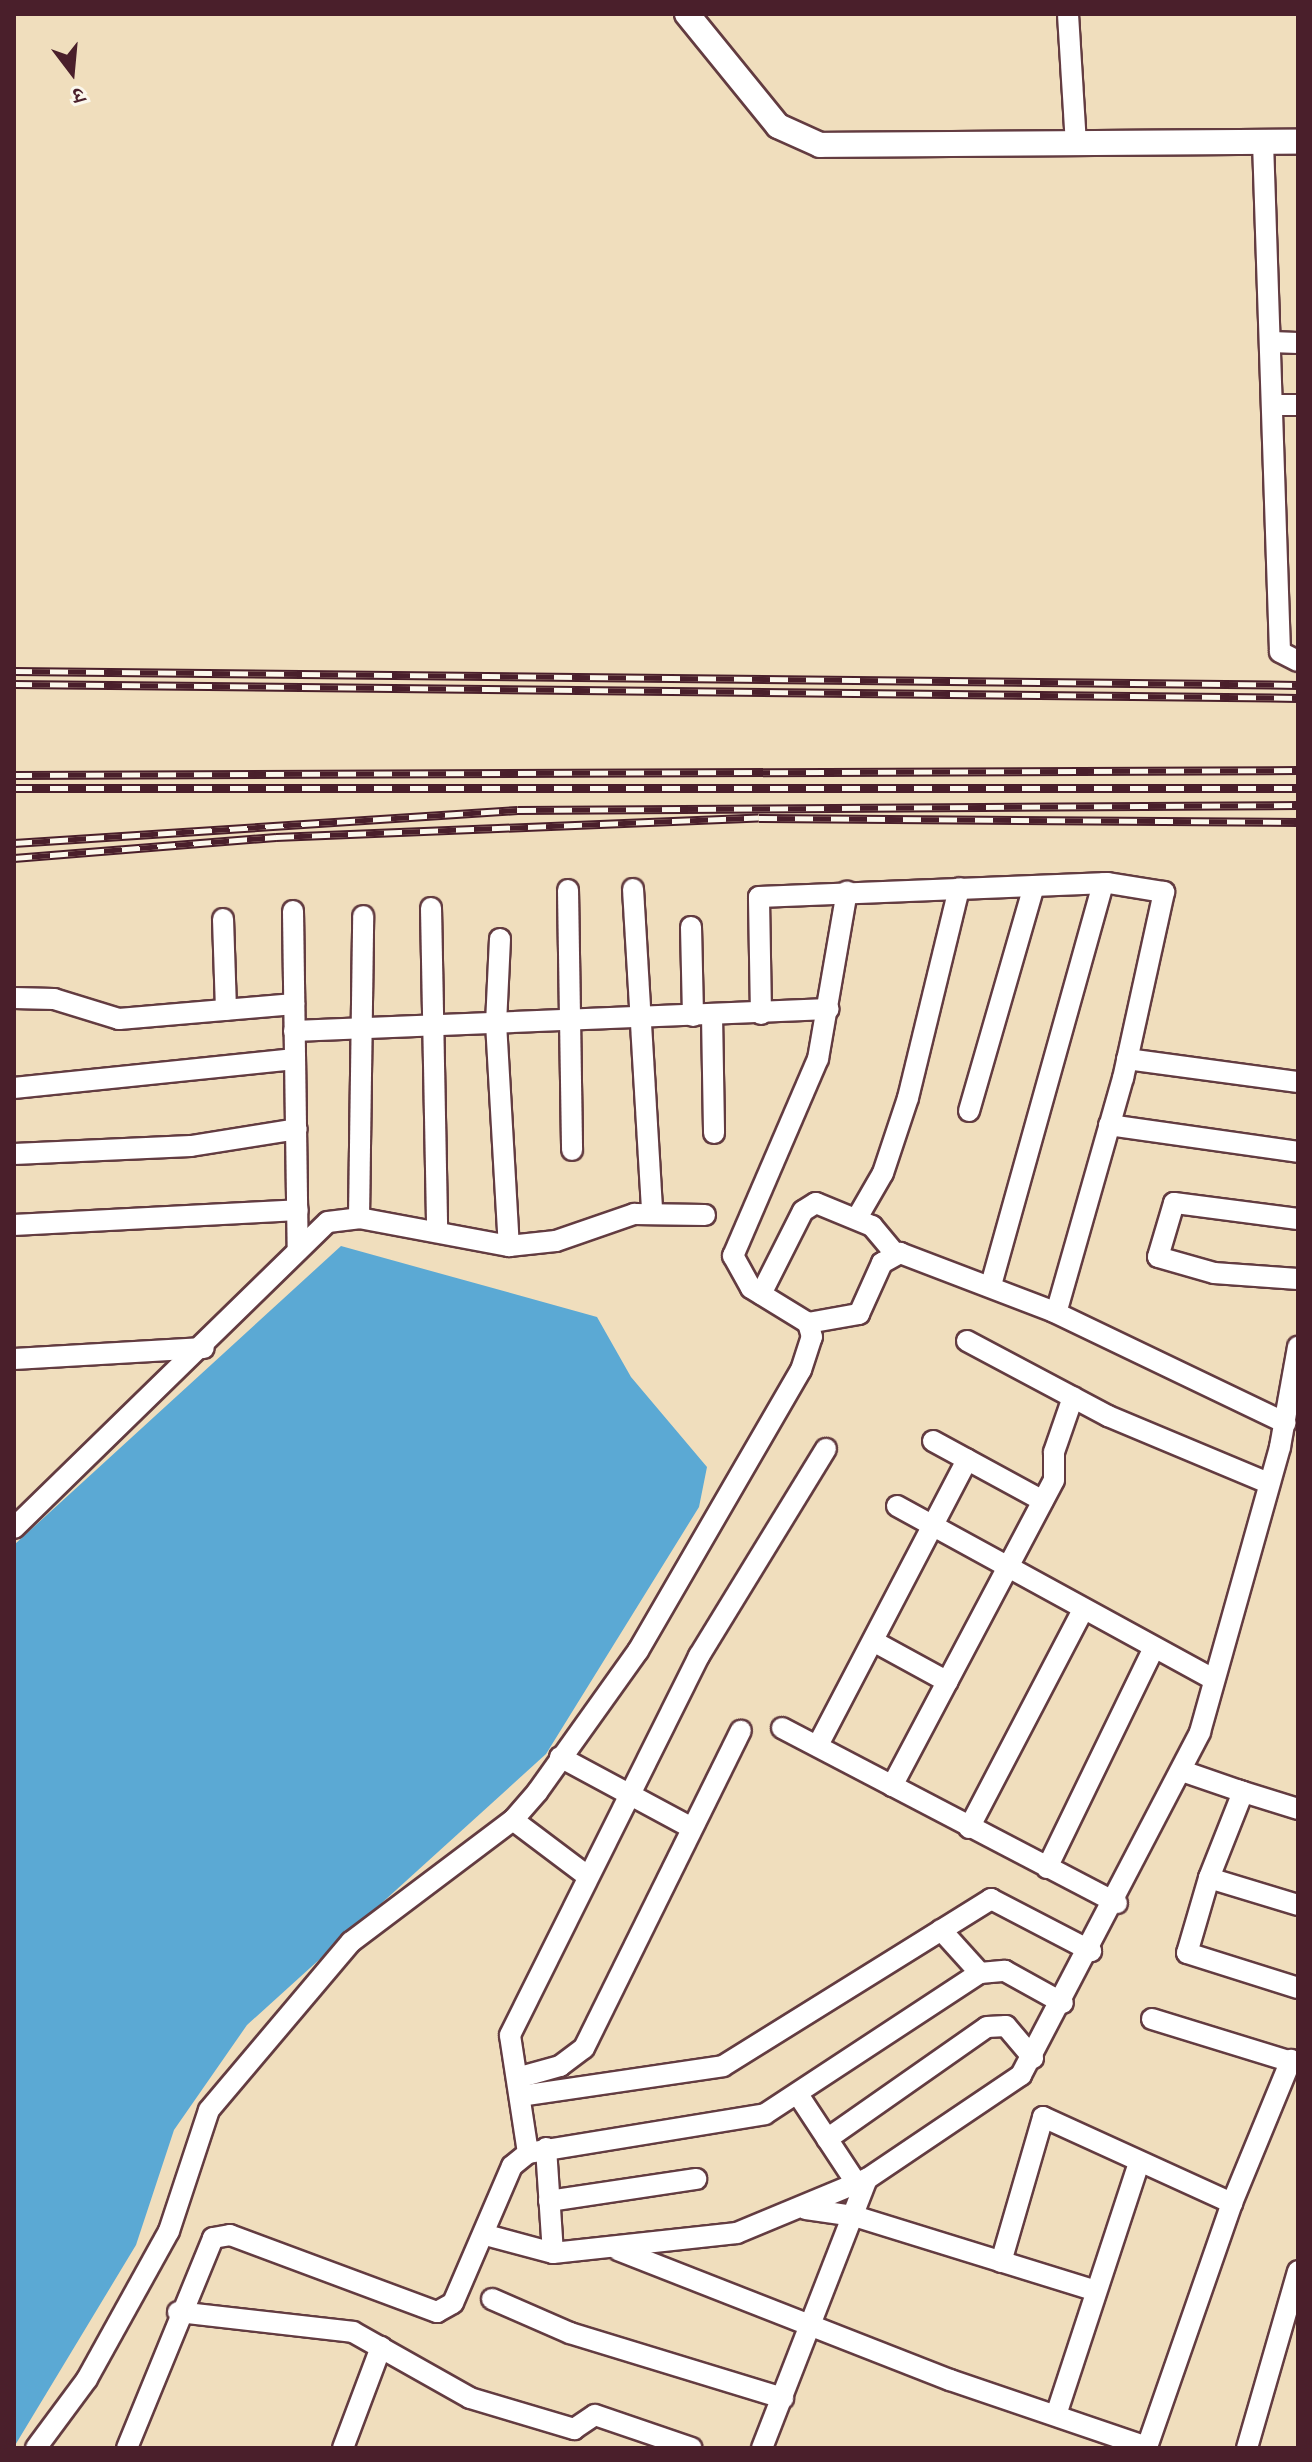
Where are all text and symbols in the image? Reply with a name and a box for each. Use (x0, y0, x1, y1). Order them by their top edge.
north arrow (32, 32, 112, 112)
text: उ (70, 81, 88, 110)

